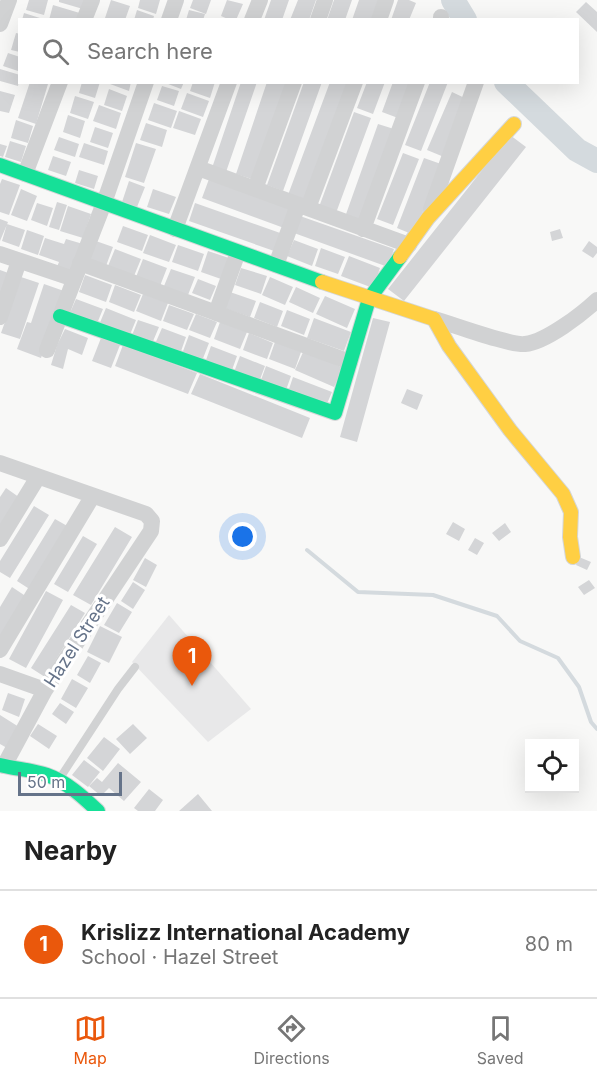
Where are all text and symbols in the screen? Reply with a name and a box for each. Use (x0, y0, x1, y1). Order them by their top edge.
search box (18, 18, 579, 84)
icon: search (39, 35, 72, 68)
text: Search here (87, 38, 213, 64)
your location (228, 522, 257, 551)
street label: Hazel Street (39, 592, 114, 691)
pin: 1 (172, 636, 212, 686)
map controls (525, 739, 579, 793)
button: locate (525, 739, 579, 793)
scale bar (18, 769, 122, 796)
text: 50 m (27, 772, 65, 792)
text: Nearby (24, 835, 117, 866)
text: Krislizz International Academy (81, 919, 410, 945)
text: 1 (39, 932, 48, 956)
text: 80 m (525, 932, 573, 956)
text: School · Hazel Street (81, 945, 278, 969)
tab: Map (73, 1012, 107, 1068)
tab: Directions (254, 1012, 330, 1068)
tab: Saved (477, 1012, 524, 1068)

